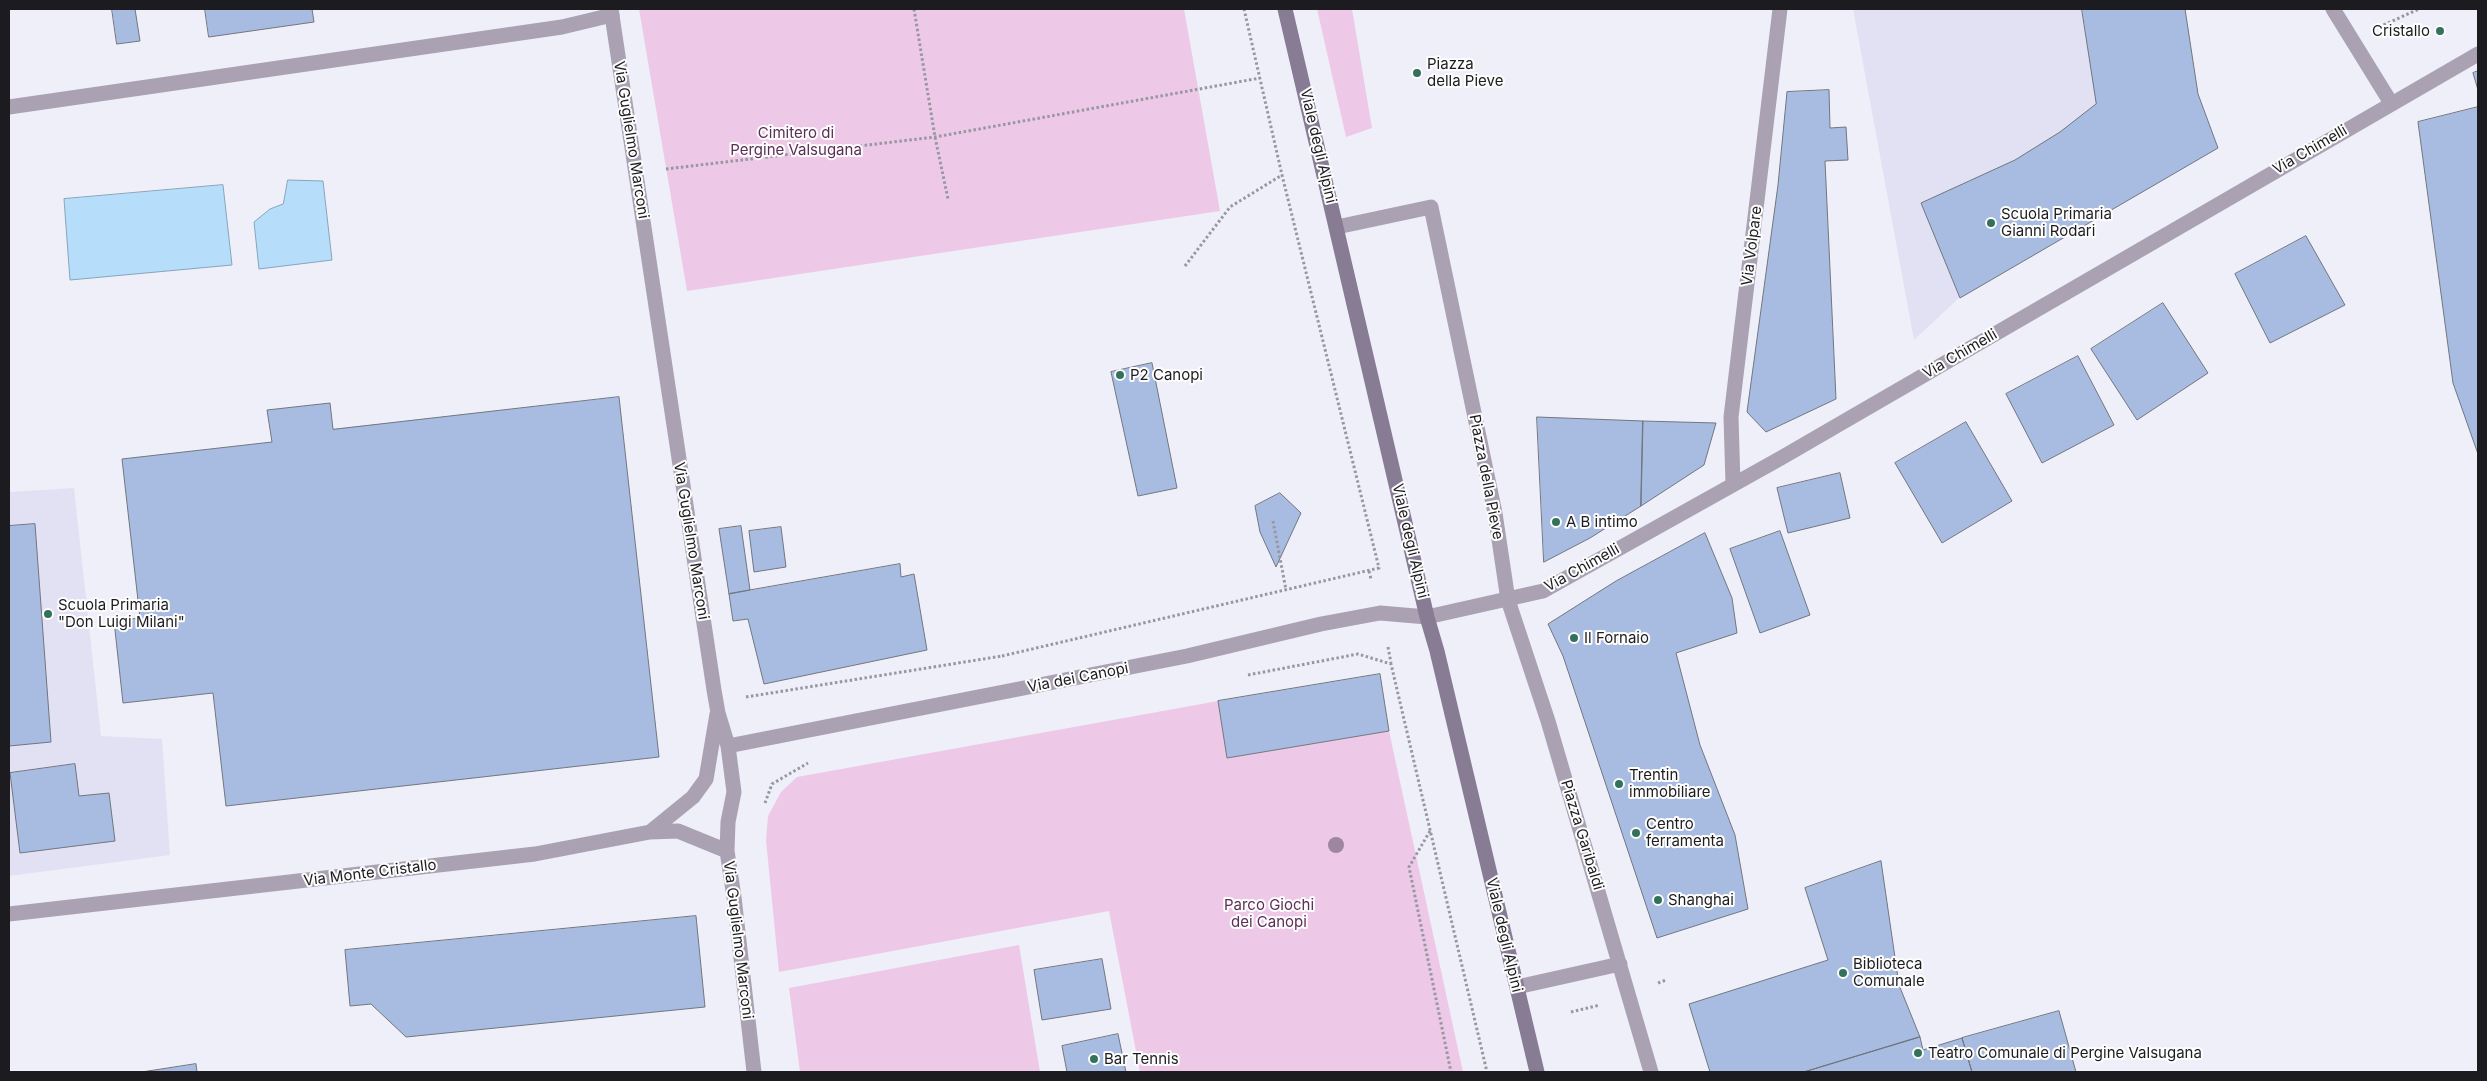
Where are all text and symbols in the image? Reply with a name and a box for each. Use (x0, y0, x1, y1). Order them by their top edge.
place label: Cristallo (2372, 22, 2430, 40)
marker: Cristallo (2434, 25, 2446, 37)
place label: Piazza della Pieve (1427, 55, 1503, 90)
street label: Via Guglielmo Marconi (610, 60, 652, 220)
marker: Piazza della Pieve (1411, 67, 1423, 79)
street label: Viale degli Alpini (1296, 87, 1340, 205)
street label: Via Chimelli (2270, 121, 2350, 179)
park label: Cimitero di Pergine Valsugana (730, 124, 862, 159)
street label: Via Volpare (1738, 205, 1766, 287)
place label: Scuola Primaria Gianni Rodari (2001, 205, 2112, 240)
marker: Scuola Primaria Gianni Rodari (1985, 217, 1997, 229)
street label: Via Chimelli (1920, 325, 2000, 383)
place label: P2 Canopi (1130, 366, 1203, 384)
marker: P2 Canopi (1114, 369, 1126, 381)
street label: Piazza della Pieve (1465, 413, 1507, 541)
street label: Via Guglielmo Marconi (670, 461, 712, 621)
street label: Viale degli Alpini (1388, 482, 1432, 600)
place label: A B intimo (1566, 513, 1638, 531)
marker: A B intimo (1550, 516, 1562, 528)
street label: Via Chimelli (1541, 540, 1623, 596)
place label: Scuola Primaria "Don Luigi Milani" (58, 596, 185, 631)
marker: Scuola Primaria "Don Luigi Milani" (42, 608, 54, 620)
place label: Il Fornaio (1584, 629, 1649, 647)
marker: Il Fornaio (1568, 632, 1580, 644)
street label: Via dei Canopi (1026, 659, 1130, 697)
place label: Trentin immobiliare (1629, 766, 1711, 801)
street label: Piazza Garibaldi (1557, 778, 1607, 892)
marker: Trentin immobiliare (1613, 778, 1625, 790)
place label: Centro ferramenta (1646, 815, 1724, 850)
marker: Centro ferramenta (1630, 827, 1642, 839)
street label: Via Monte Cristallo (302, 856, 438, 890)
street label: Via Guglielmo Marconi (719, 860, 757, 1020)
street label: Viale degli Alpini (1482, 876, 1526, 994)
place label: Shanghai (1668, 891, 1734, 909)
marker: Shanghai (1652, 894, 1664, 906)
park label: Parco Giochi dei Canopi (1224, 896, 1314, 931)
place label: Biblioteca Comunale (1853, 955, 1925, 990)
marker: Biblioteca Comunale (1837, 967, 1849, 979)
place label: Teatro Comunale di Pergine Valsugana (1928, 1044, 2202, 1062)
marker: Teatro Comunale di Pergine Valsugana (1912, 1047, 1924, 1059)
place label: Bar Tennis (1104, 1050, 1179, 1068)
marker: Bar Tennis (1088, 1053, 1100, 1065)

